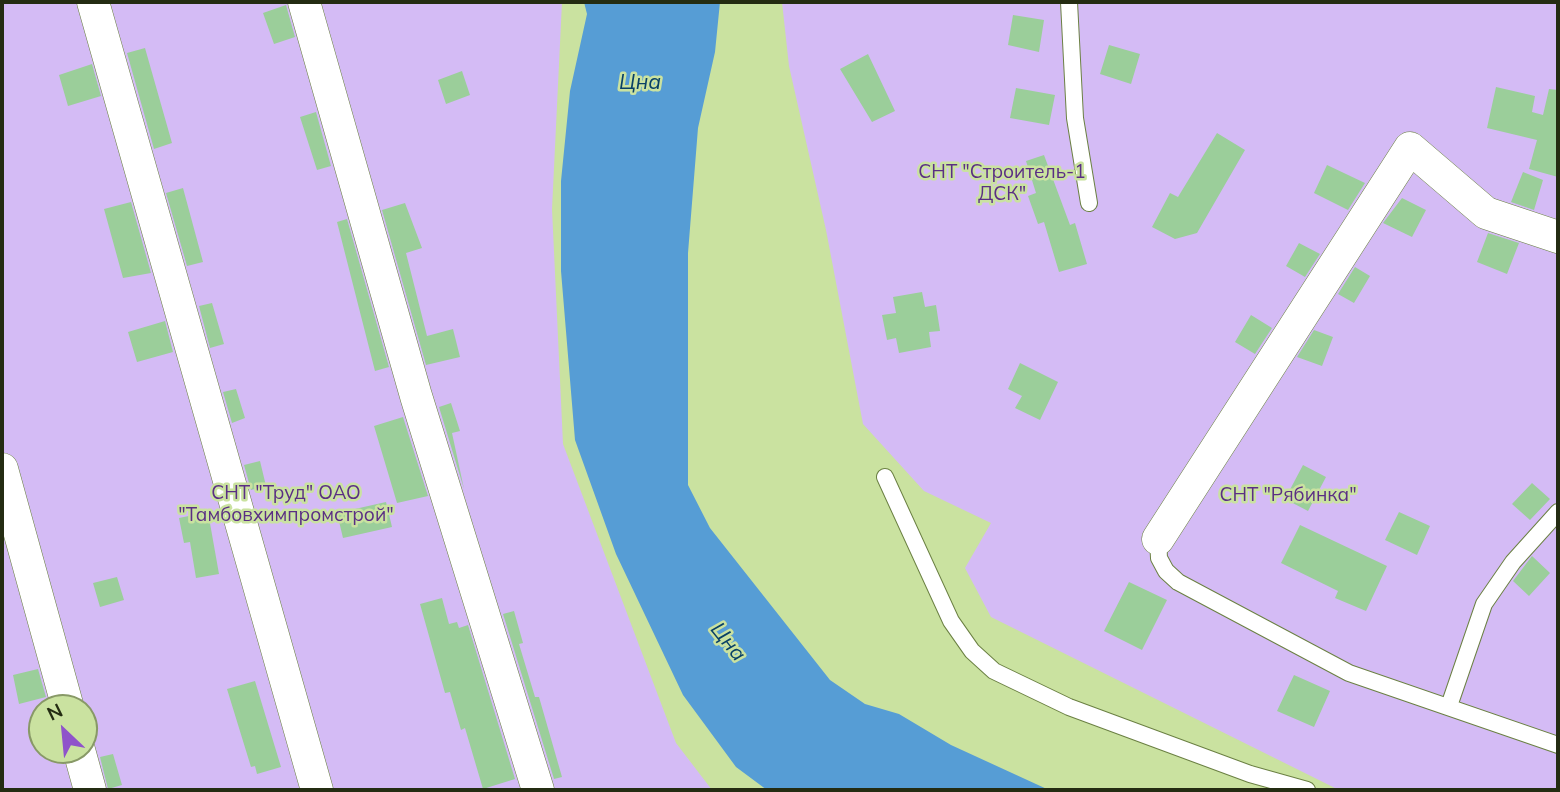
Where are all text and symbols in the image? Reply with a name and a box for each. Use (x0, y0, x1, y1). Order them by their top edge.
water label: Цна (619, 70, 661, 96)
park label: СНТ "Строитель-1 ДСК" (918, 161, 1086, 205)
park label: СНТ "Труд" ОАО "Тамбовхимпромстрой" (178, 482, 394, 526)
park label: СНТ "Рябинка" (1219, 484, 1357, 506)
water label: Цна (705, 618, 751, 666)
north arrow (28, 694, 98, 764)
text: N (43, 698, 66, 726)

